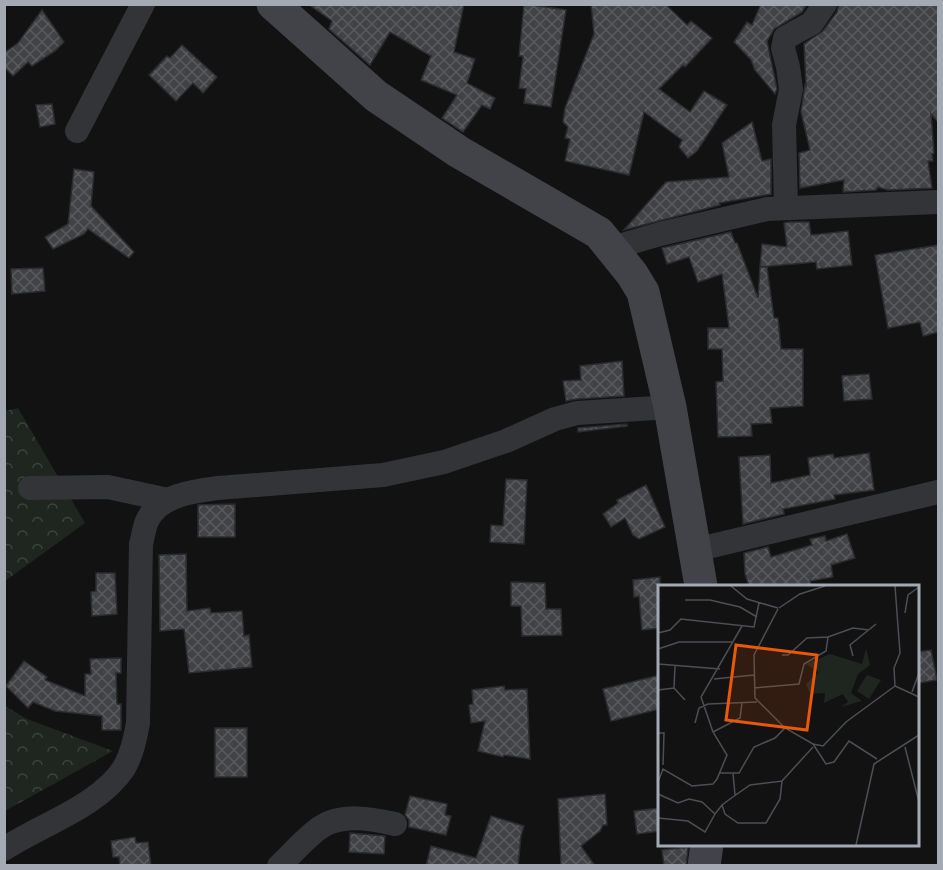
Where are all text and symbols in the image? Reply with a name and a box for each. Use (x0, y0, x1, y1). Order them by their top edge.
inset map (658, 585, 919, 846)

